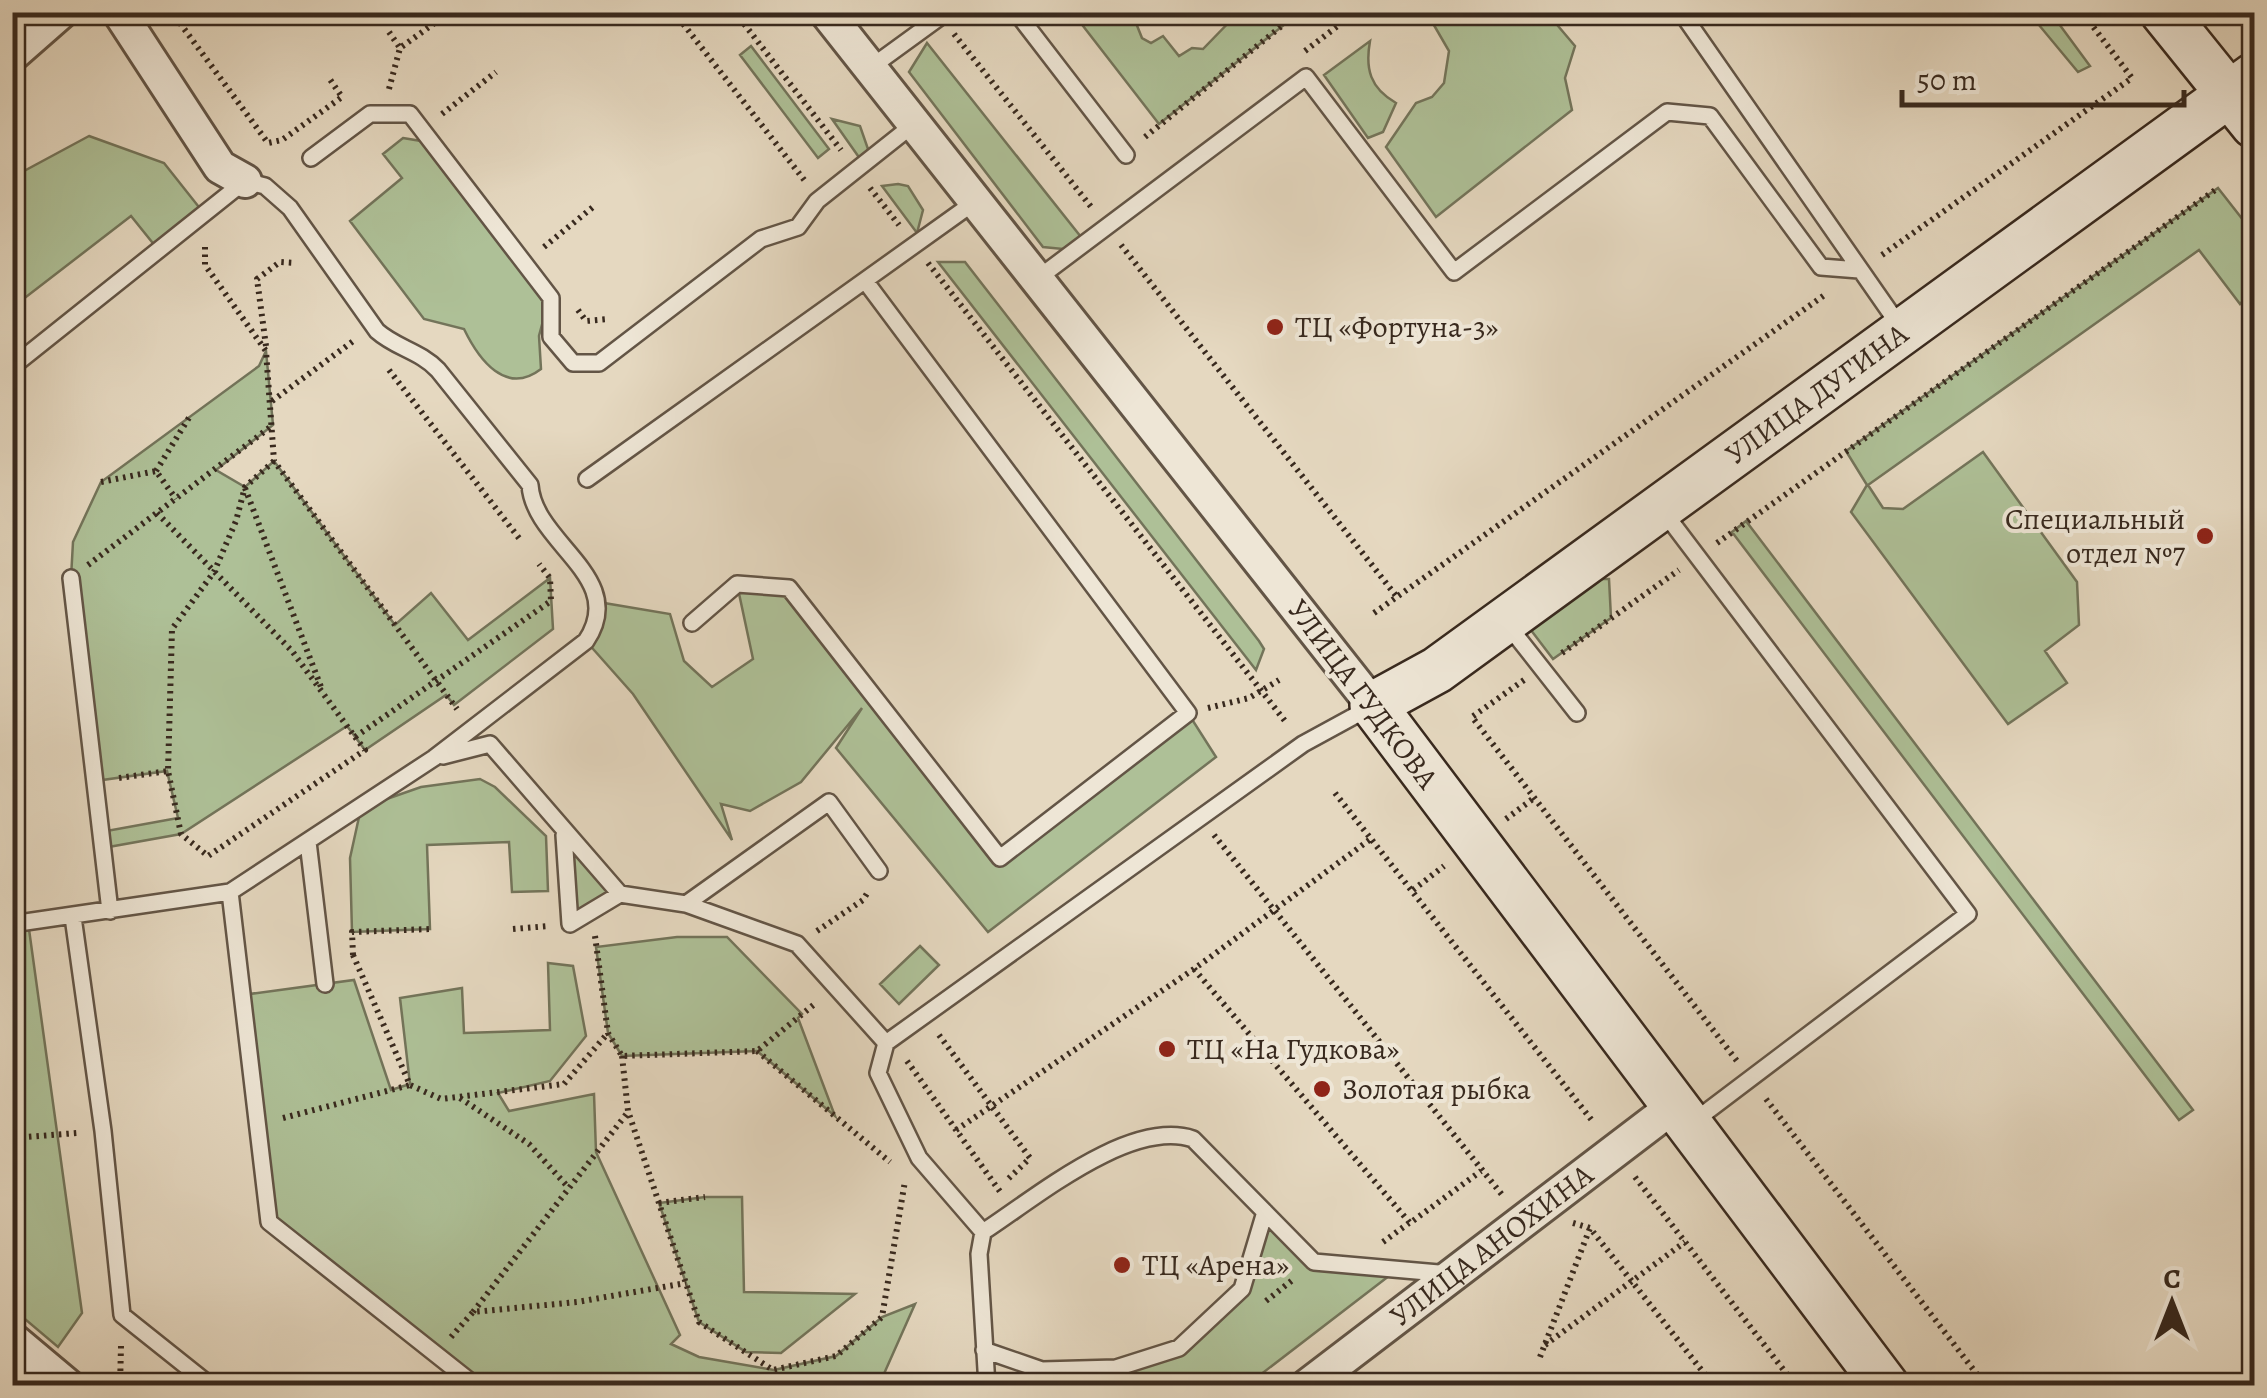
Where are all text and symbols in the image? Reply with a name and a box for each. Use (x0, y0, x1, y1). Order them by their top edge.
scale bar (1902, 45, 2184, 107)
text: 50 m (1917, 60, 1977, 100)
place label: ТЦ «Фортуна-3» (1295, 307, 1499, 347)
street label: УЛИЦА ДУГИНА (1717, 314, 1917, 474)
marker: ТЦ «Фортуна-3» (1264, 316, 1286, 338)
place label: Специальный отдел №7 (2005, 499, 2185, 573)
marker: Специальный отдел №7 (2194, 525, 2216, 547)
street label: УЛИЦА ГУДКОВА (1278, 591, 1448, 797)
place label: ТЦ «На Гудкова» (1187, 1029, 1400, 1069)
marker: ТЦ «На Гудкова» (1156, 1038, 1178, 1060)
place label: Золотая рыбка (1342, 1069, 1531, 1109)
marker: Золотая рыбка (1311, 1078, 1333, 1100)
street label: УЛИЦА АНОХИНА (1382, 1155, 1602, 1336)
place label: ТЦ «Арена» (1142, 1245, 1289, 1285)
north arrow (2122, 1253, 2222, 1353)
marker: ТЦ «Арена» (1111, 1254, 1133, 1276)
text: С (2163, 1260, 2181, 1298)

